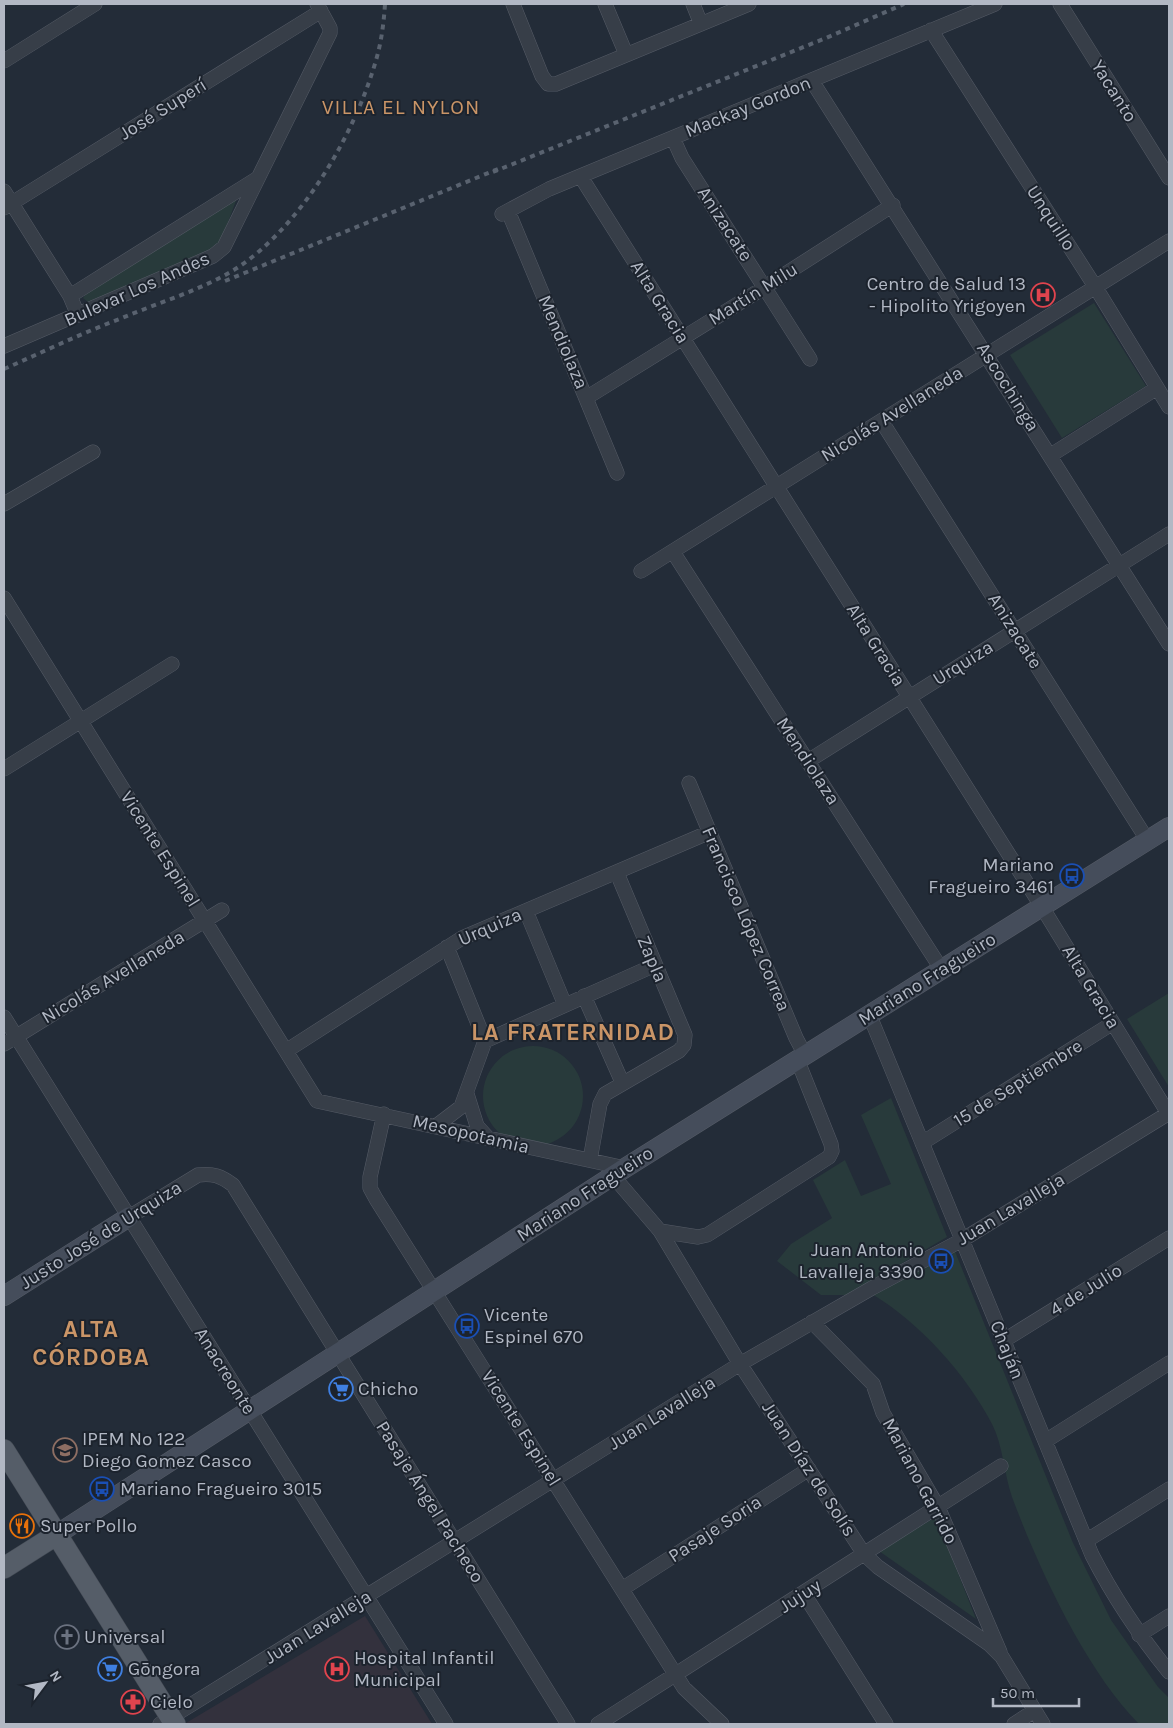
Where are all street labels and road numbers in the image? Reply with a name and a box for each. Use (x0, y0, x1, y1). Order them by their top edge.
street label: Yacanto (1086, 56, 1142, 126)
street label: Mackay Gordon (682, 72, 814, 142)
street label: José Superí (115, 73, 211, 144)
street label: Unquillo (1022, 181, 1080, 255)
street label: Anizacate (693, 182, 757, 266)
street label: Bulevar Los Andes (61, 247, 213, 331)
street label: Alta Gracia (626, 256, 694, 348)
street label: Martín Milu (704, 258, 802, 330)
street label: Mendiolaza (533, 292, 593, 392)
street label: Ascochinga (972, 338, 1044, 436)
street label: Nicolás Avellaneda (817, 361, 967, 467)
street label: Anizacate (983, 589, 1047, 673)
street label: Alta Gracia (842, 599, 910, 691)
street label: Urquiza (929, 636, 997, 690)
street label: Mendiolaza (772, 713, 844, 809)
street label: Vicente Espinel (115, 787, 205, 911)
street label: Francisco López Correa (697, 823, 795, 1015)
street label: Urquiza (455, 903, 525, 951)
street label: Nicolás Avellaneda (37, 926, 189, 1028)
street label: Mariano Fragueiro (854, 928, 1000, 1030)
street label: Zapla (632, 932, 672, 986)
street label: Alta Gracia (1057, 941, 1125, 1033)
street label: 15 de Septiembre (950, 1035, 1086, 1131)
street label: Mesopotamia (410, 1110, 532, 1158)
street label: Mariano Fragueiro (513, 1142, 657, 1246)
street label: Juan Lavalleja (953, 1168, 1069, 1250)
street label: Justo José de Urquiza (16, 1176, 186, 1294)
street label: 4 de Julio (1046, 1259, 1126, 1321)
street label: Chaján (985, 1317, 1029, 1383)
street label: Anacreonte (190, 1324, 260, 1418)
street label: Vicente Espinel (476, 1366, 566, 1490)
street label: Juan Lavalleja (605, 1371, 719, 1455)
street label: Juan Díaz de Solís (757, 1398, 861, 1540)
street label: Mariano Garrido (878, 1414, 962, 1548)
street label: Pasaje Ángel Pacheco (371, 1417, 490, 1587)
street label: Pasaje Soria (664, 1491, 766, 1567)
street label: Jujuy (775, 1574, 825, 1618)
street label: Juan Lavalleja (261, 1585, 375, 1669)

